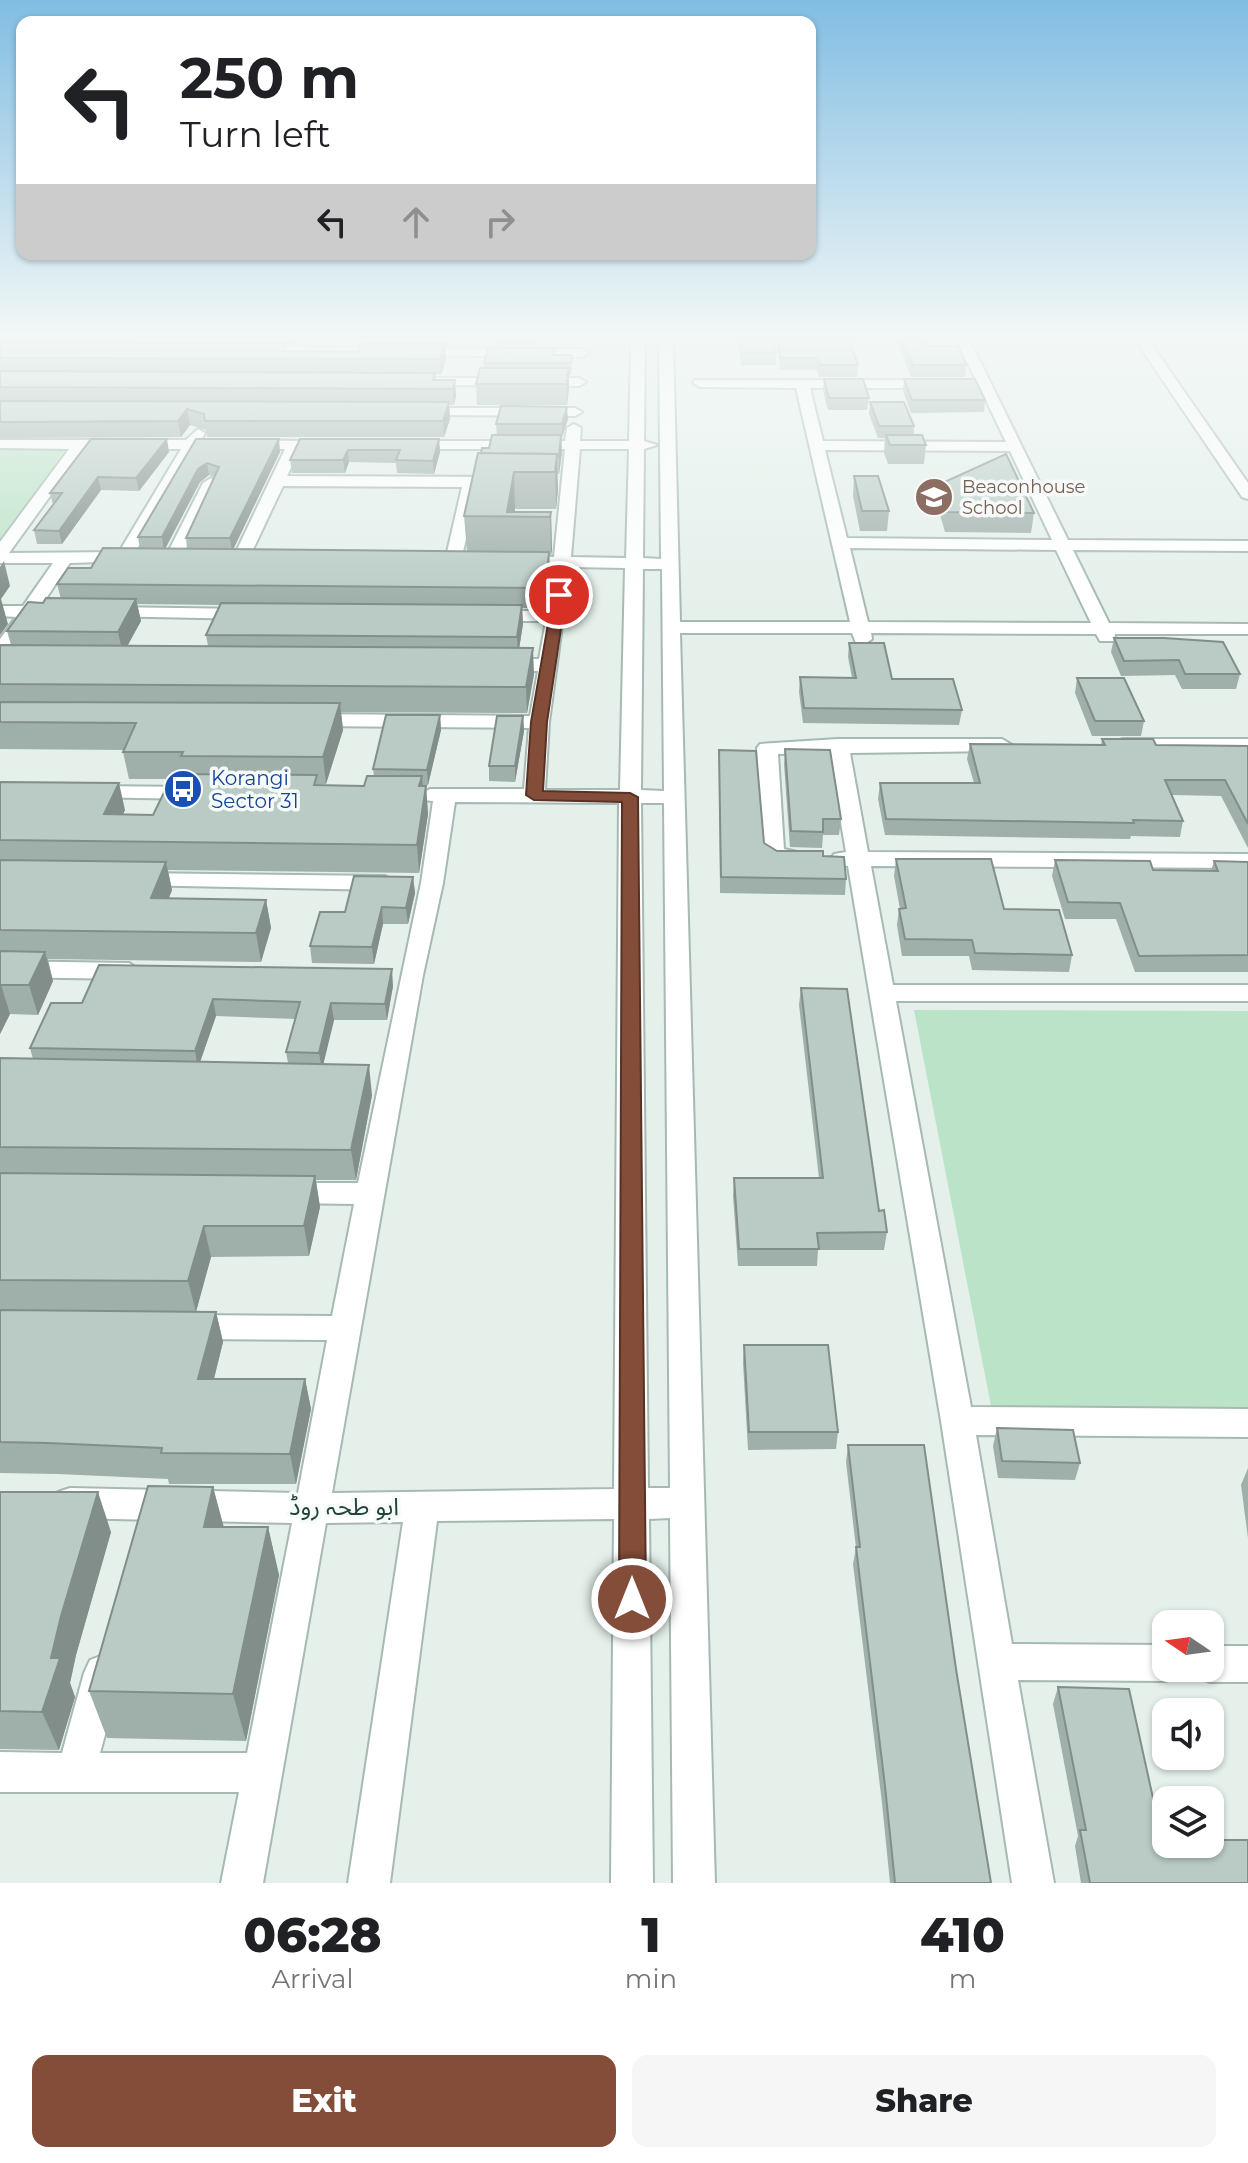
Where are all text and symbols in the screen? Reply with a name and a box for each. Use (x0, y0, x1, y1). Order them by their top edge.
text: 250 m (180, 44, 359, 112)
icon: left (48, 48, 152, 152)
text: Turn left (180, 112, 331, 156)
icon: left (310, 200, 354, 244)
icon: ahead (394, 200, 438, 244)
icon: right (478, 200, 522, 244)
school or university icon: Beaconhouse School (913, 476, 955, 518)
place label: Beaconhouse School (962, 476, 1086, 519)
pin (525, 561, 593, 629)
icon: arrive (537, 573, 581, 617)
place label: Korangi Sector 31 (211, 766, 299, 813)
bus stop icon: Korangi Sector 31 (162, 768, 204, 810)
street label: ابو طحہ روڈ (289, 1492, 399, 1521)
position arrow (590, 1557, 674, 1641)
north arrow (1152, 1610, 1224, 1682)
map controls (1152, 1610, 1224, 1858)
button: sound (1152, 1698, 1224, 1770)
button: layers (1152, 1786, 1224, 1858)
text: 06:28 (243, 1906, 382, 1964)
text: 1 (641, 1906, 661, 1964)
text: 410 (920, 1906, 1005, 1964)
text: Arrival (271, 1963, 353, 1995)
text: min (625, 1963, 677, 1995)
text: m (949, 1963, 976, 1995)
button: Exit (32, 2055, 616, 2147)
button: Share (632, 2055, 1216, 2147)

